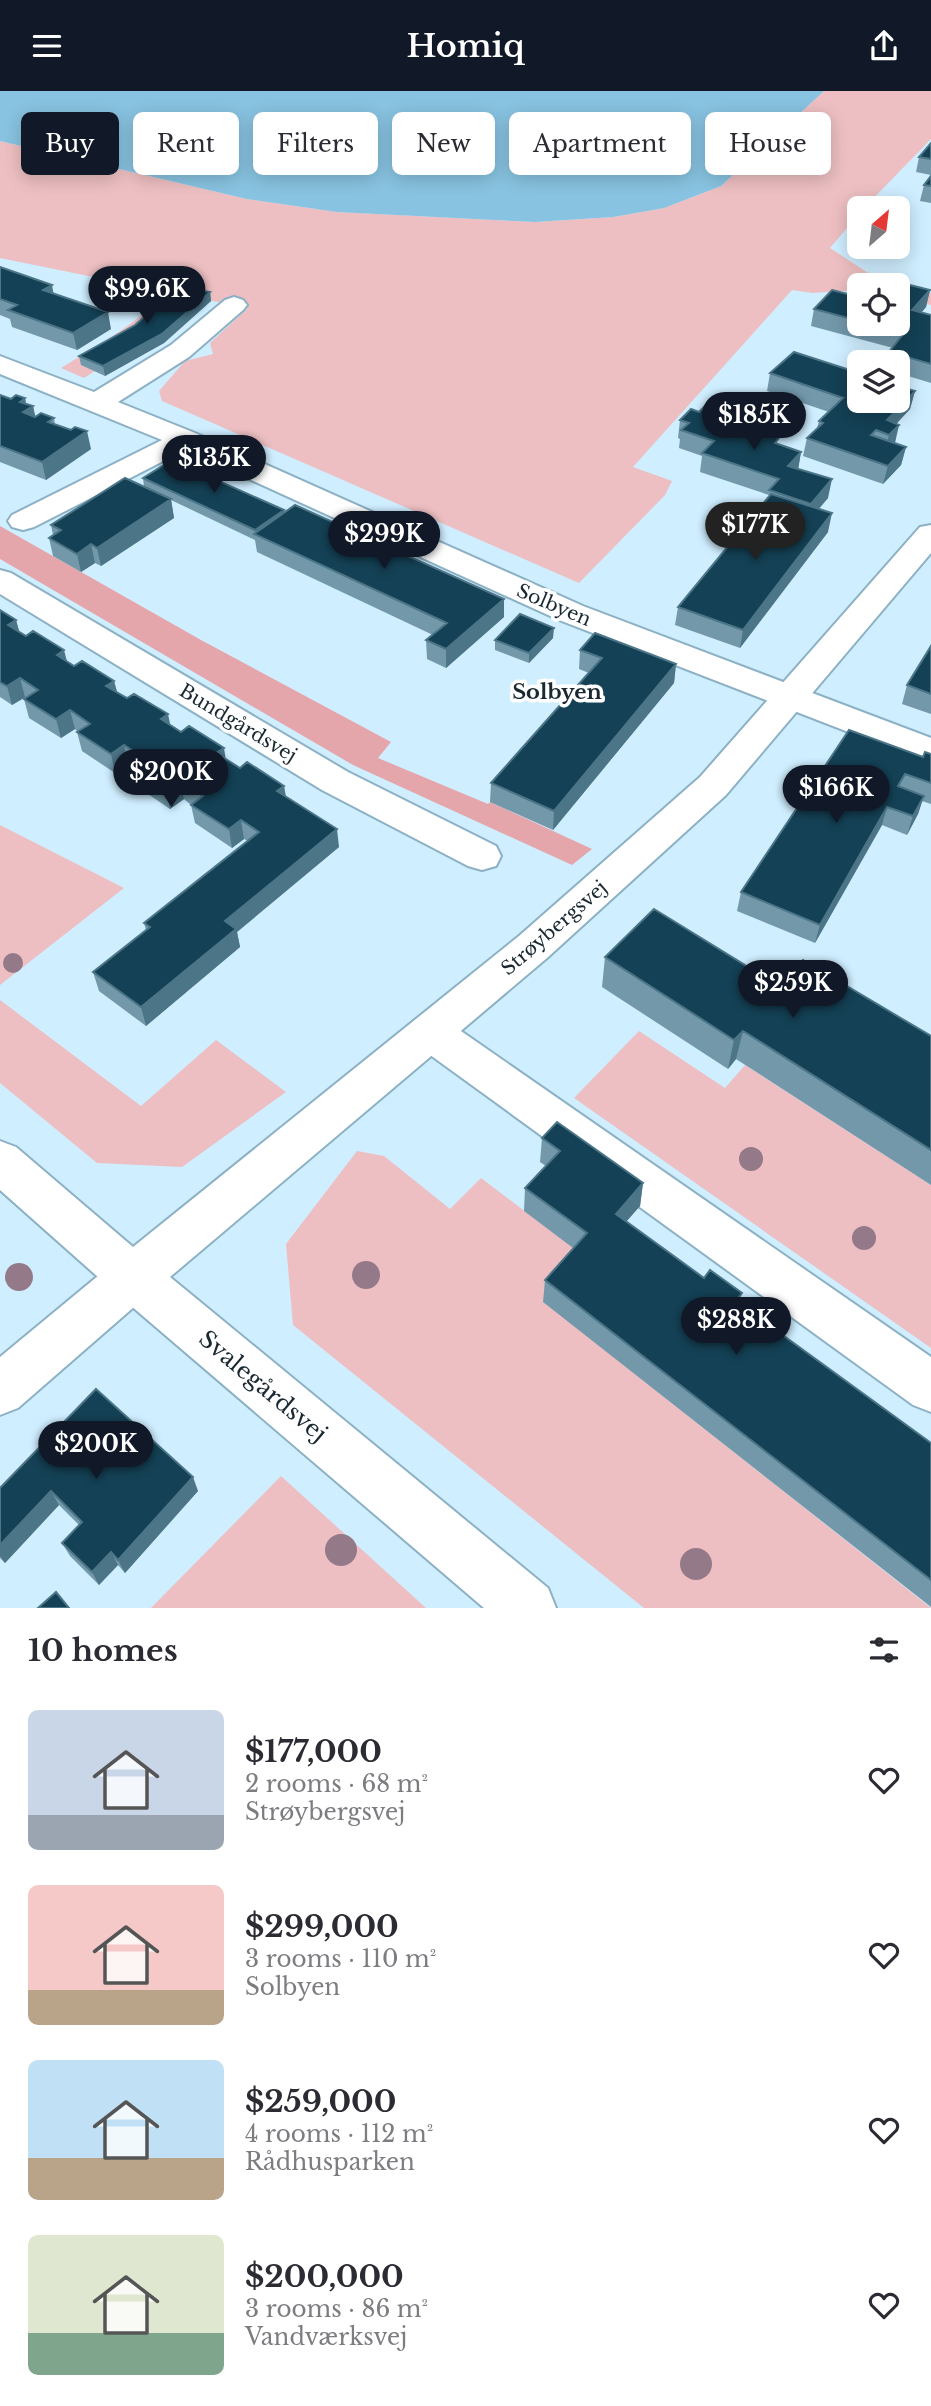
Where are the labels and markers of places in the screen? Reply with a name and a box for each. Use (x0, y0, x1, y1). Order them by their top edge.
pin: $99.6K (90, 267, 204, 326)
pin: $185K (705, 393, 803, 452)
pin: $135K (165, 435, 263, 495)
pin: $177K (706, 503, 804, 562)
pin: $299K (335, 511, 433, 571)
pin: $200K (122, 749, 220, 809)
pin: $166K (787, 765, 885, 825)
pin: $259K (744, 961, 842, 1020)
pin: $288K (687, 1297, 785, 1357)
pin: $200K (47, 1421, 145, 1481)

